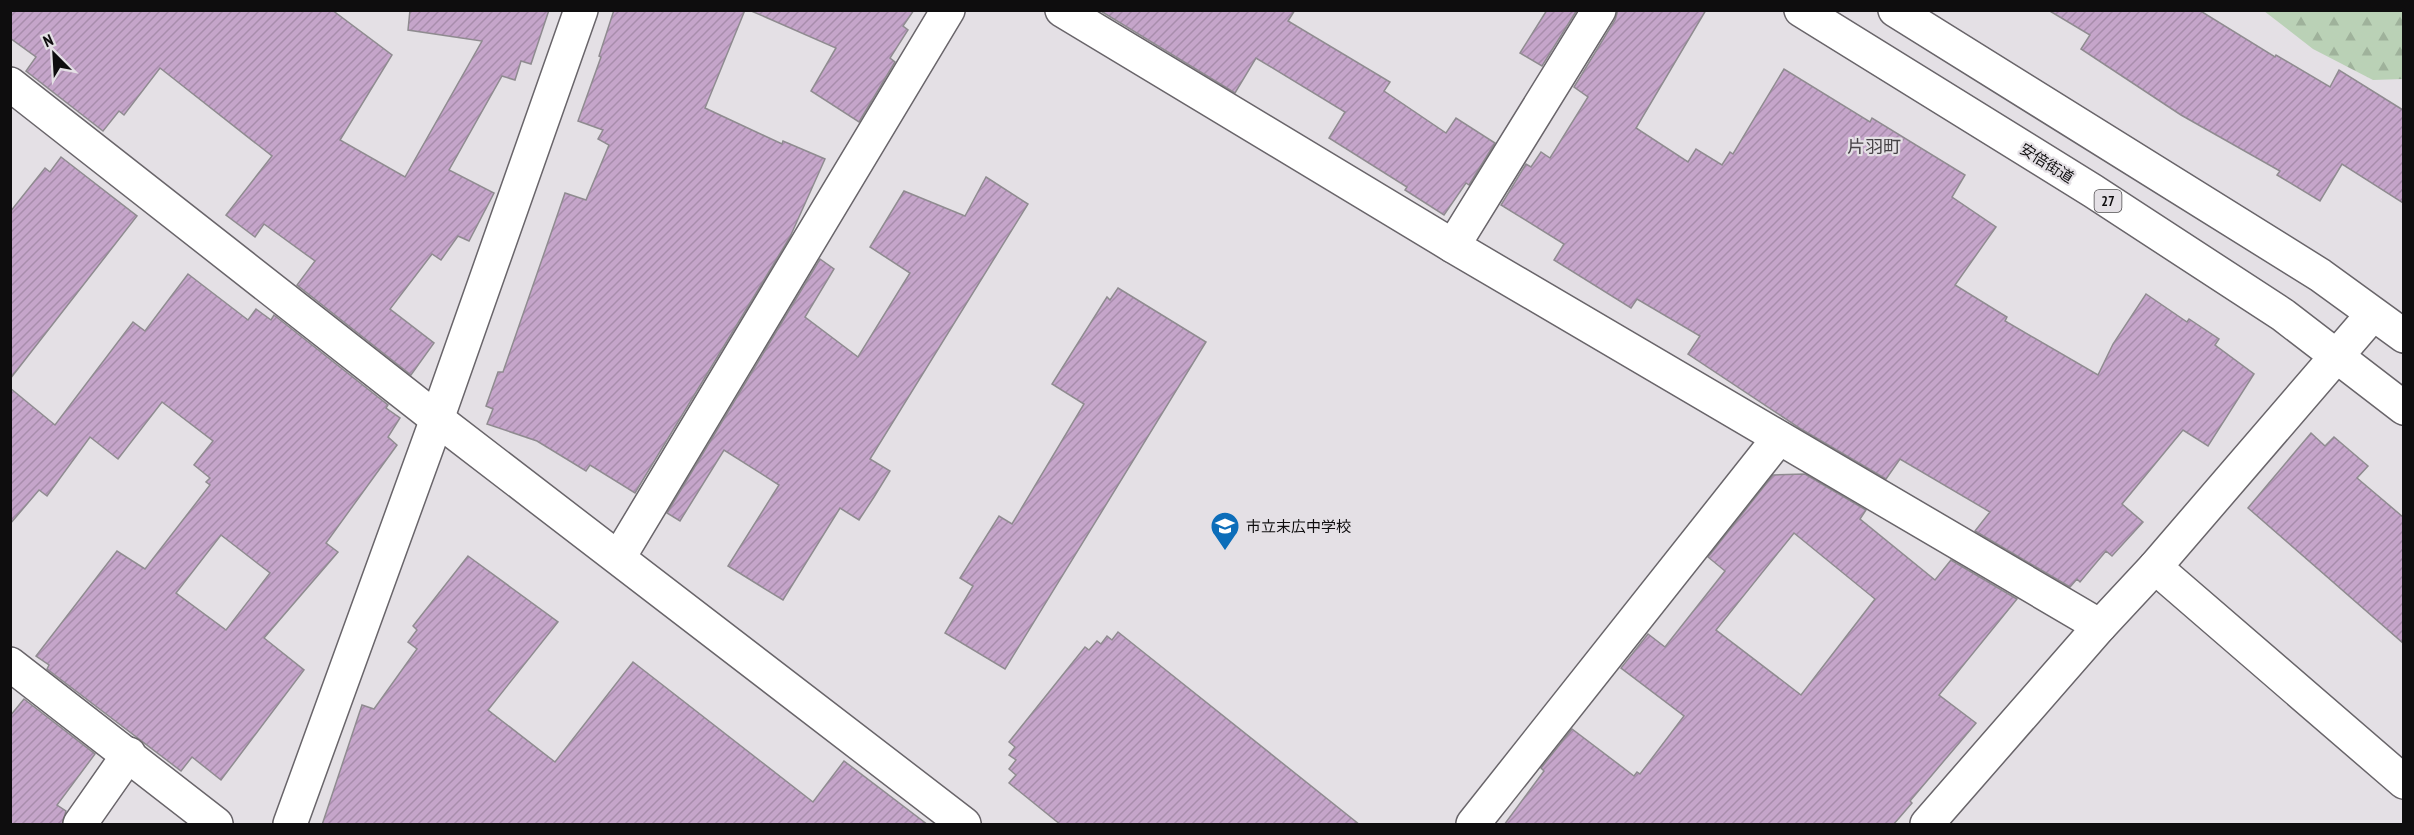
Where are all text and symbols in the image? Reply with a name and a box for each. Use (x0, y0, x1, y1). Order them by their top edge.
north arrow (24, 24, 84, 84)
text: N (40, 29, 56, 51)
district label: 片羽町 (1847, 135, 1901, 158)
street label: 安倍街道 (2017, 139, 2077, 187)
road number: 27 (2094, 190, 2122, 212)
school or university icon: 市立末広中学校 (1209, 510, 1241, 552)
place label: 市立末広中学校 (1246, 517, 1351, 536)

